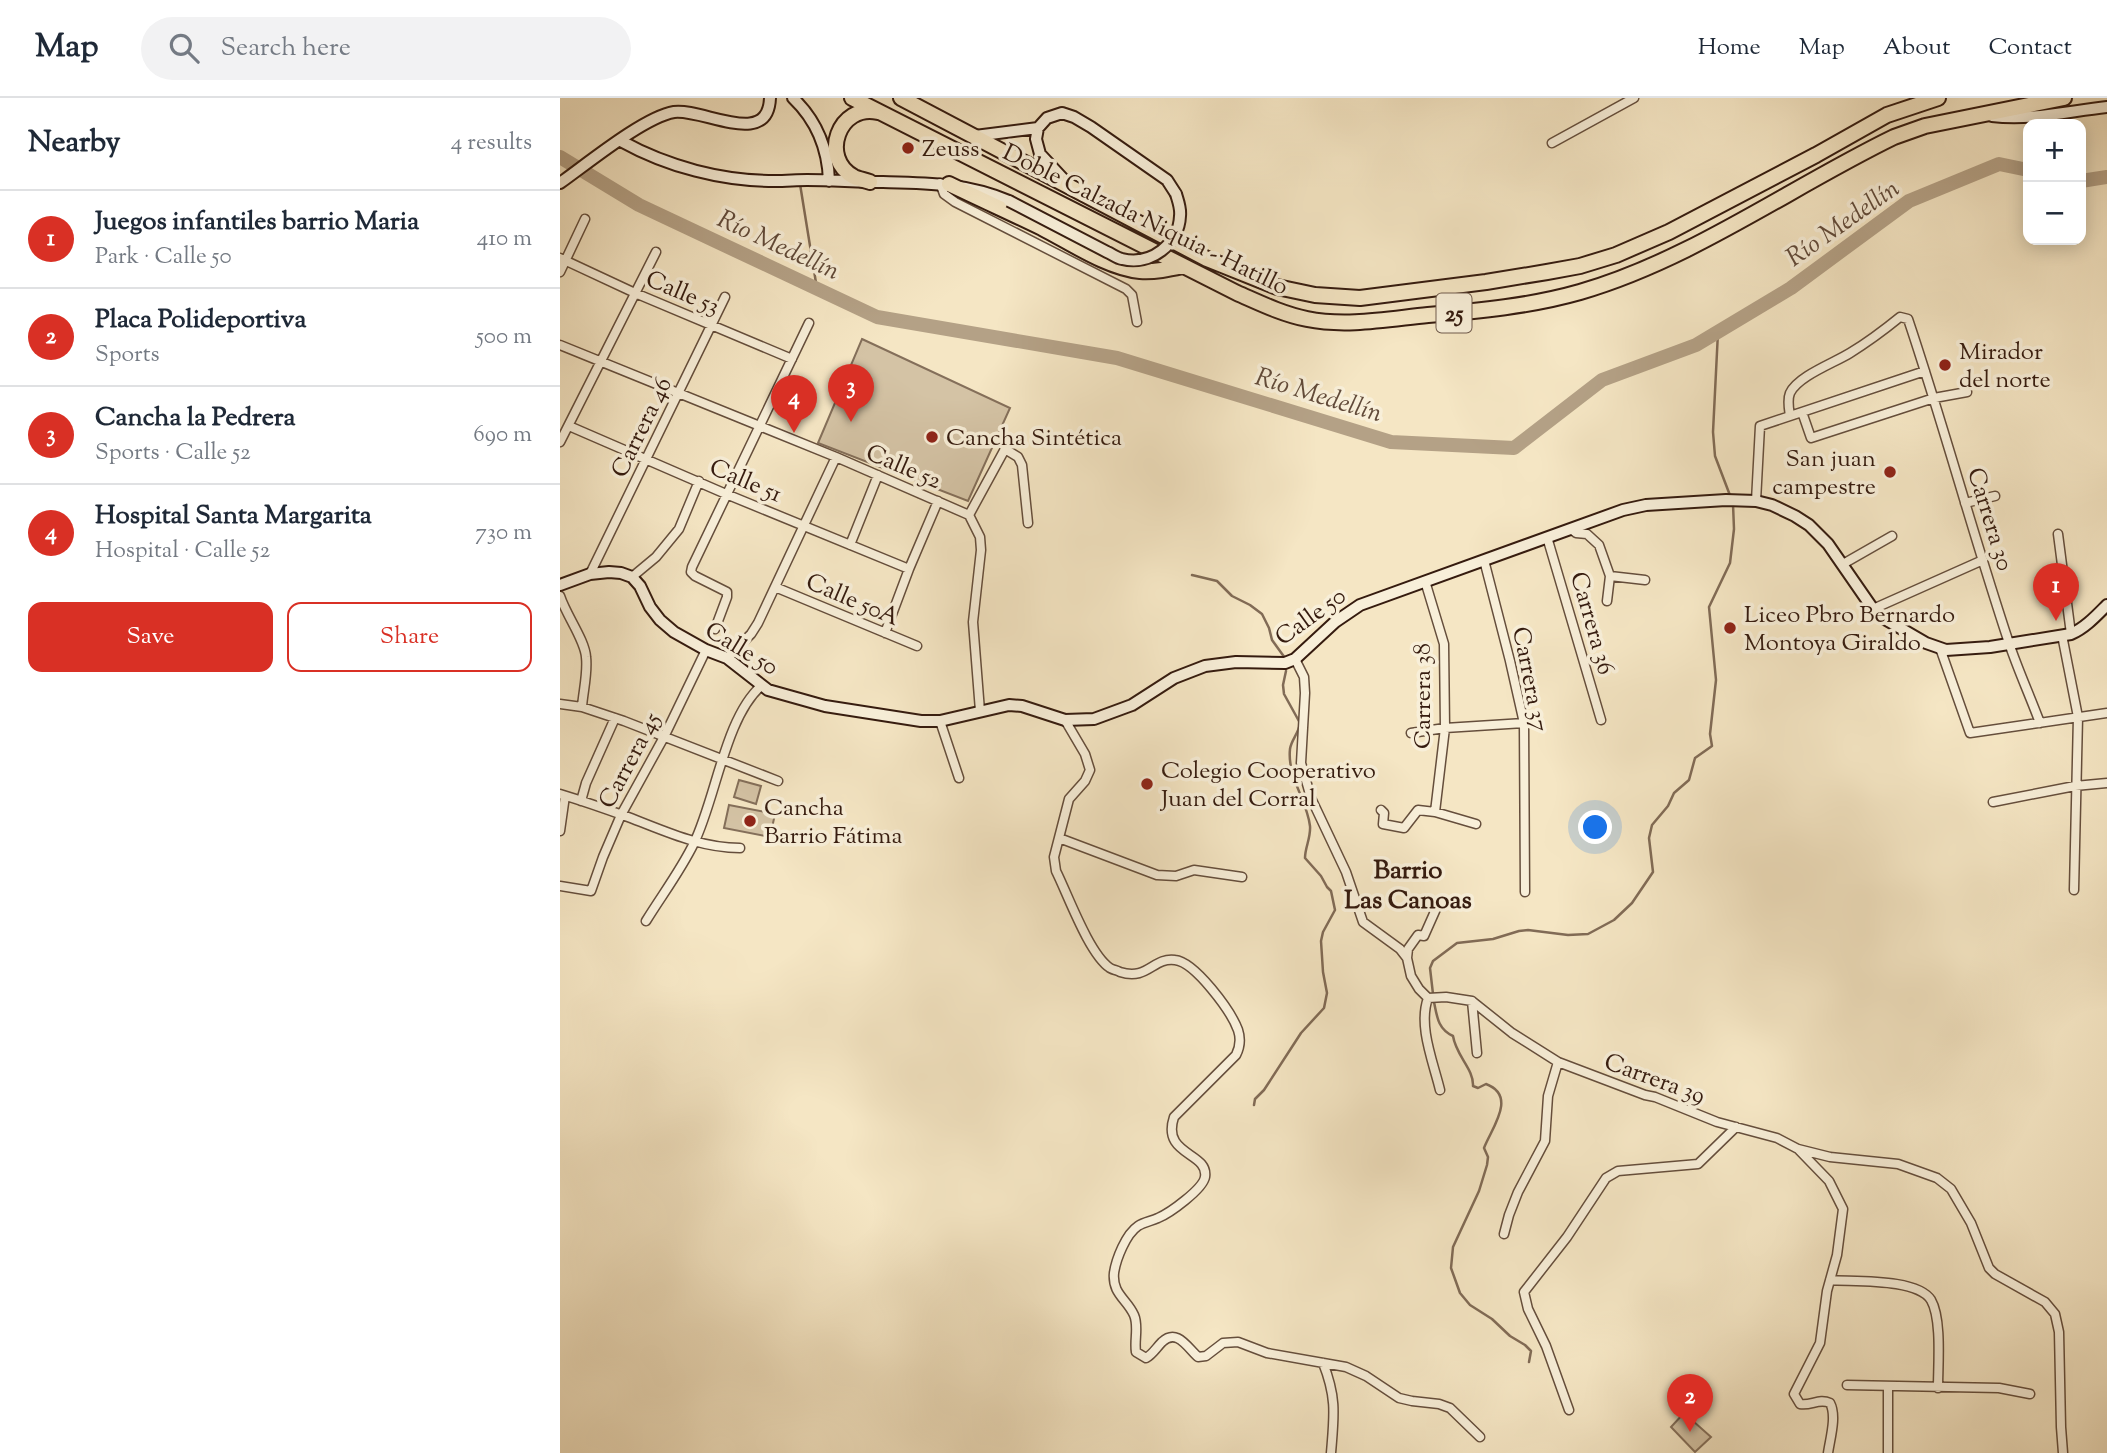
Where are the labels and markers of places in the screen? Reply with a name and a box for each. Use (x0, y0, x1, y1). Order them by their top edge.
place label: Zeuss (922, 133, 979, 167)
marker: Zeuss (900, 140, 916, 156)
place label: Mirador del norte (1959, 336, 2051, 398)
marker: Mirador del norte (1937, 357, 1953, 373)
pin: 3 (828, 364, 874, 422)
pin: 4 (771, 375, 817, 433)
place label: Cancha Sintética (946, 422, 1122, 456)
marker: Cancha Sintética (924, 429, 940, 445)
place label: San juan campestre (1772, 443, 1876, 505)
marker: San juan campestre (1882, 464, 1898, 480)
pin: 1 (2033, 563, 2079, 621)
place label: Liceo Pbro Bernardo Montoya Giraldo (1744, 599, 1955, 661)
marker: Liceo Pbro Bernardo Montoya Giraldo (1722, 620, 1738, 636)
place label: Colegio Cooperativo Juan del Corral (1159, 755, 1376, 817)
marker: Colegio Cooperativo Juan del Corral (1139, 776, 1155, 792)
place label: Cancha Barrio Fátima (764, 792, 902, 854)
marker: Cancha Barrio Fátima (742, 813, 758, 829)
pin: 2 (1667, 1374, 1713, 1432)

